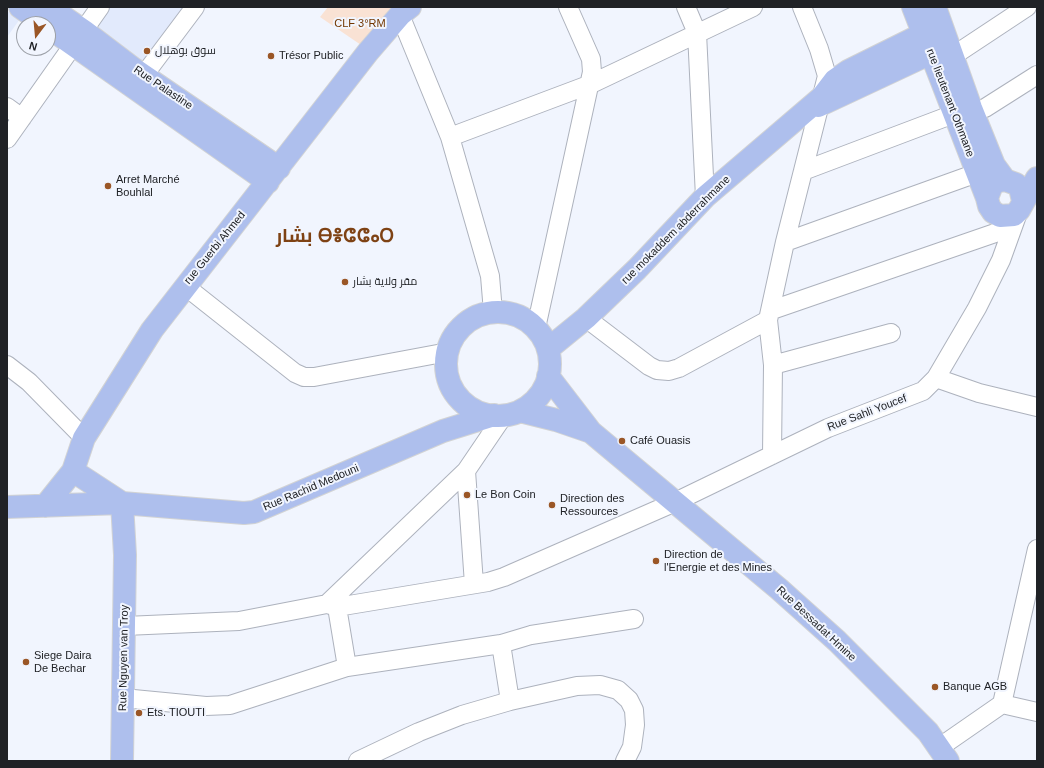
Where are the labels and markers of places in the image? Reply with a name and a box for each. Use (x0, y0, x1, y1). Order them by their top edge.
place label: سوق بوهلال (155, 44, 216, 58)
marker: سوق بوهلال (142, 46, 152, 56)
place label: Trésor Public (279, 49, 343, 63)
marker: Trésor Public (266, 51, 276, 61)
place label: Arret Marché Bouhlal (116, 173, 180, 199)
marker: Arret Marché Bouhlal (103, 181, 113, 191)
place label: مقر ولاية بشار (353, 275, 417, 289)
marker: مقر ولاية بشار (340, 277, 350, 287)
place label: Café Ouasis (630, 434, 691, 448)
marker: Café Ouasis (617, 436, 627, 446)
place label: Le Bon Coin (475, 488, 536, 502)
marker: Le Bon Coin (462, 490, 472, 500)
place label: Direction des Ressources (560, 492, 624, 518)
marker: Direction des Ressources (547, 500, 557, 510)
place label: Direction de l'Energie et des Mines (664, 548, 772, 574)
marker: Direction de l'Energie et des Mines (651, 556, 661, 566)
place label: Siege Daira De Bechar (34, 649, 91, 675)
marker: Siege Daira De Bechar (21, 657, 31, 667)
place label: Banque AGB (943, 680, 1007, 694)
marker: Banque AGB (930, 682, 940, 692)
place label: Ets. TIOUTI (147, 706, 205, 720)
marker: Ets. TIOUTI (134, 708, 144, 718)

